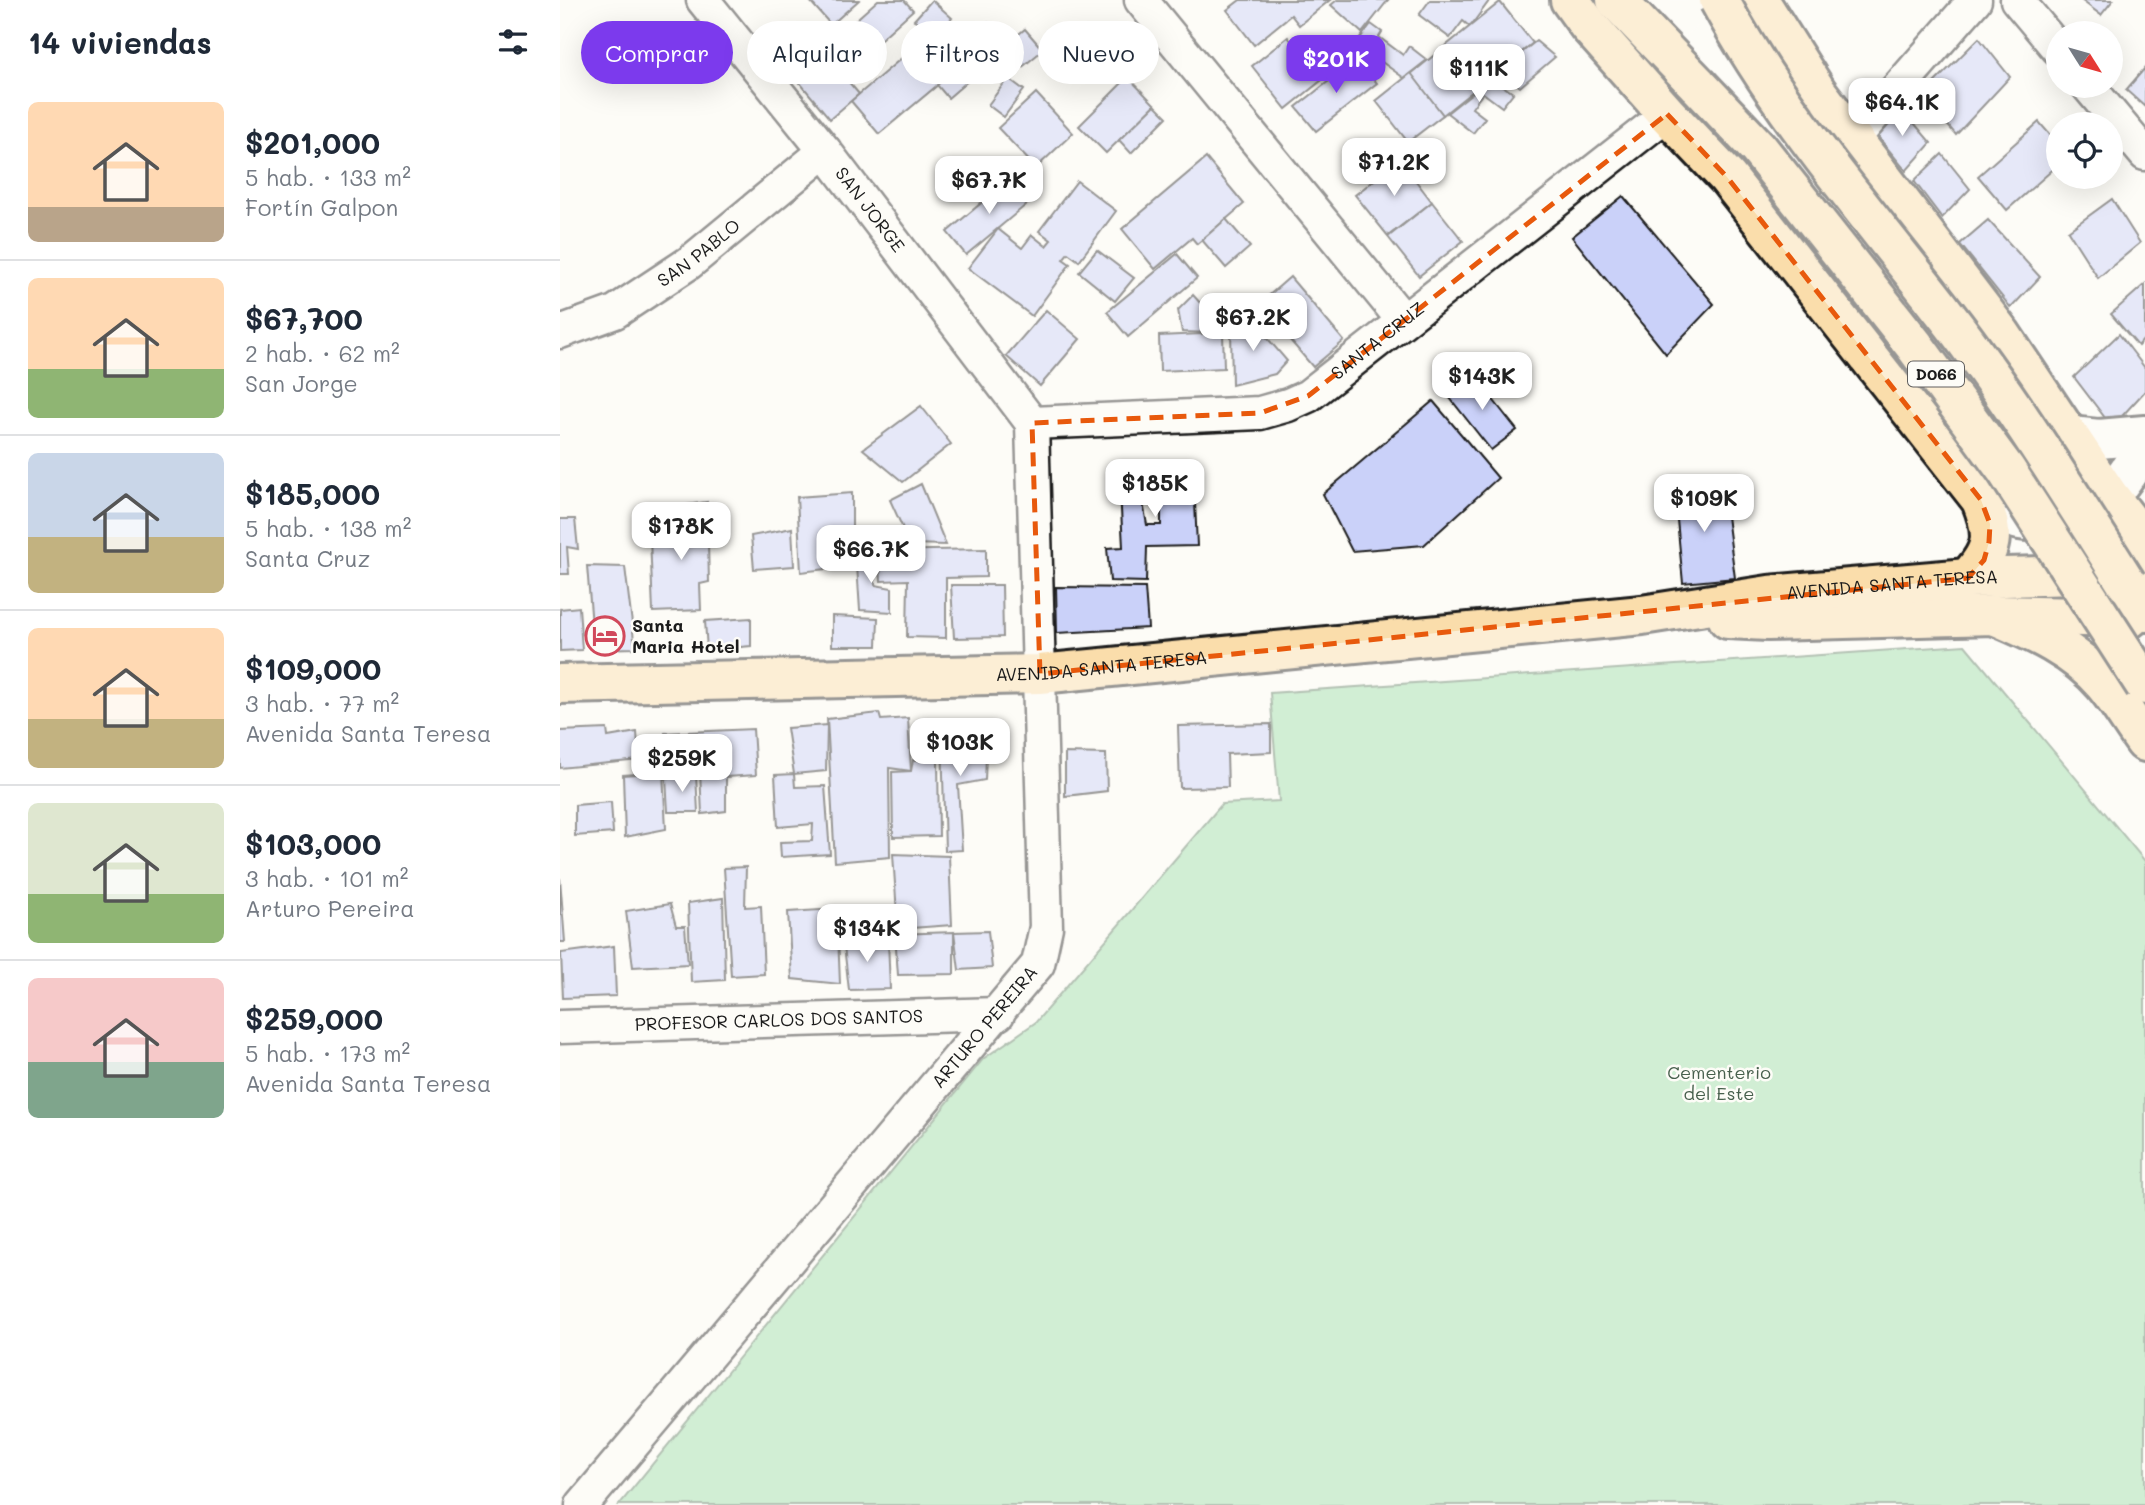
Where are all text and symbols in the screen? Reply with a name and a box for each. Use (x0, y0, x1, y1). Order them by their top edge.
chip: Comprar (581, 21, 733, 84)
chip: Alquilar (747, 21, 887, 84)
chip: Filtros (901, 21, 1024, 84)
chip: Nuevo (1038, 21, 1159, 84)
north arrow (2046, 21, 2123, 98)
map controls (2046, 21, 2123, 189)
text: 14 viviendas (28, 22, 212, 62)
icon: filters (494, 23, 532, 61)
pin: $201K (1287, 36, 1385, 95)
text: $201K (1302, 43, 1370, 73)
pin: $111K (1430, 44, 1528, 104)
text: $111K (1449, 52, 1509, 82)
pin: $64.1K (1845, 78, 1959, 138)
text: $64.1K (1864, 86, 1940, 116)
button: locate (2046, 112, 2123, 189)
text: $201,000 (245, 122, 380, 162)
icon: home (84, 130, 168, 214)
pin: $71.2K (1337, 138, 1451, 198)
text: $71.2K (1358, 146, 1430, 176)
pin: $67.7K (932, 156, 1046, 216)
text: 5 hab. · 133 m² (245, 162, 411, 192)
street label: SAN JORGE (830, 162, 911, 257)
text: $67.7K (951, 164, 1027, 194)
text: Fortín Galpon (245, 192, 398, 222)
street label: SAN PABLO (652, 213, 745, 292)
pin: $67.2K (1196, 294, 1310, 353)
street label: SANTA CRUZ (1325, 296, 1429, 385)
text: $67,700 (245, 298, 363, 338)
text: $67.2K (1215, 301, 1291, 331)
icon: home (84, 306, 168, 390)
text: 2 hab. · 62 m² (245, 338, 400, 368)
pin: $143K (1433, 352, 1531, 412)
text: $143K (1448, 360, 1516, 390)
road number: D066 (1908, 362, 1964, 386)
text: San Jorge (245, 368, 358, 398)
pin: $185K (1106, 460, 1204, 519)
text: $185K (1121, 467, 1189, 497)
text: $185,000 (245, 473, 380, 513)
pin: $109K (1655, 475, 1753, 534)
icon: home (84, 481, 168, 565)
text: $109K (1670, 482, 1738, 512)
pin: $178K (632, 503, 730, 562)
text: $178K (648, 510, 714, 540)
text: 5 hab. · 138 m² (245, 513, 411, 543)
pin: $66.7K (814, 526, 928, 585)
text: $66.7K (832, 533, 910, 563)
text: Santa Cruz (245, 543, 370, 573)
street label: AVENIDA SANTA TERESA (1785, 564, 1998, 604)
place label: Santa Maria Hotel (632, 613, 740, 658)
hotel icon: Santa Maria Hotel (584, 615, 626, 657)
street label: AVENIDA SANTA TERESA (995, 645, 1208, 686)
text: $109,000 (245, 648, 381, 688)
icon: home (84, 656, 168, 740)
text: 3 hab. · 77 m² (245, 688, 399, 718)
text: Avenida Santa Teresa (245, 718, 491, 748)
pin: $103K (911, 718, 1009, 778)
text: $103K (926, 726, 994, 756)
pin: $259K (633, 734, 731, 794)
text: $259K (647, 742, 717, 772)
text: $103,000 (245, 823, 381, 863)
icon: home (84, 831, 168, 915)
text: 3 hab. · 101 m² (245, 863, 408, 893)
text: Arturo Pereira (245, 893, 415, 923)
pin: $134K (818, 904, 916, 964)
text: $134K (833, 912, 901, 942)
street label: ARTURO PEREIRA (926, 960, 1042, 1093)
text: $259,000 (245, 998, 383, 1038)
street label: PROFESOR CARLOS DOS SANTOS (634, 1003, 923, 1036)
icon: home (84, 1006, 168, 1090)
text: 5 hab. · 173 m² (245, 1038, 410, 1068)
park label: Cementerio del Este (1667, 1060, 1771, 1105)
text: Avenida Santa Teresa (245, 1068, 491, 1098)

